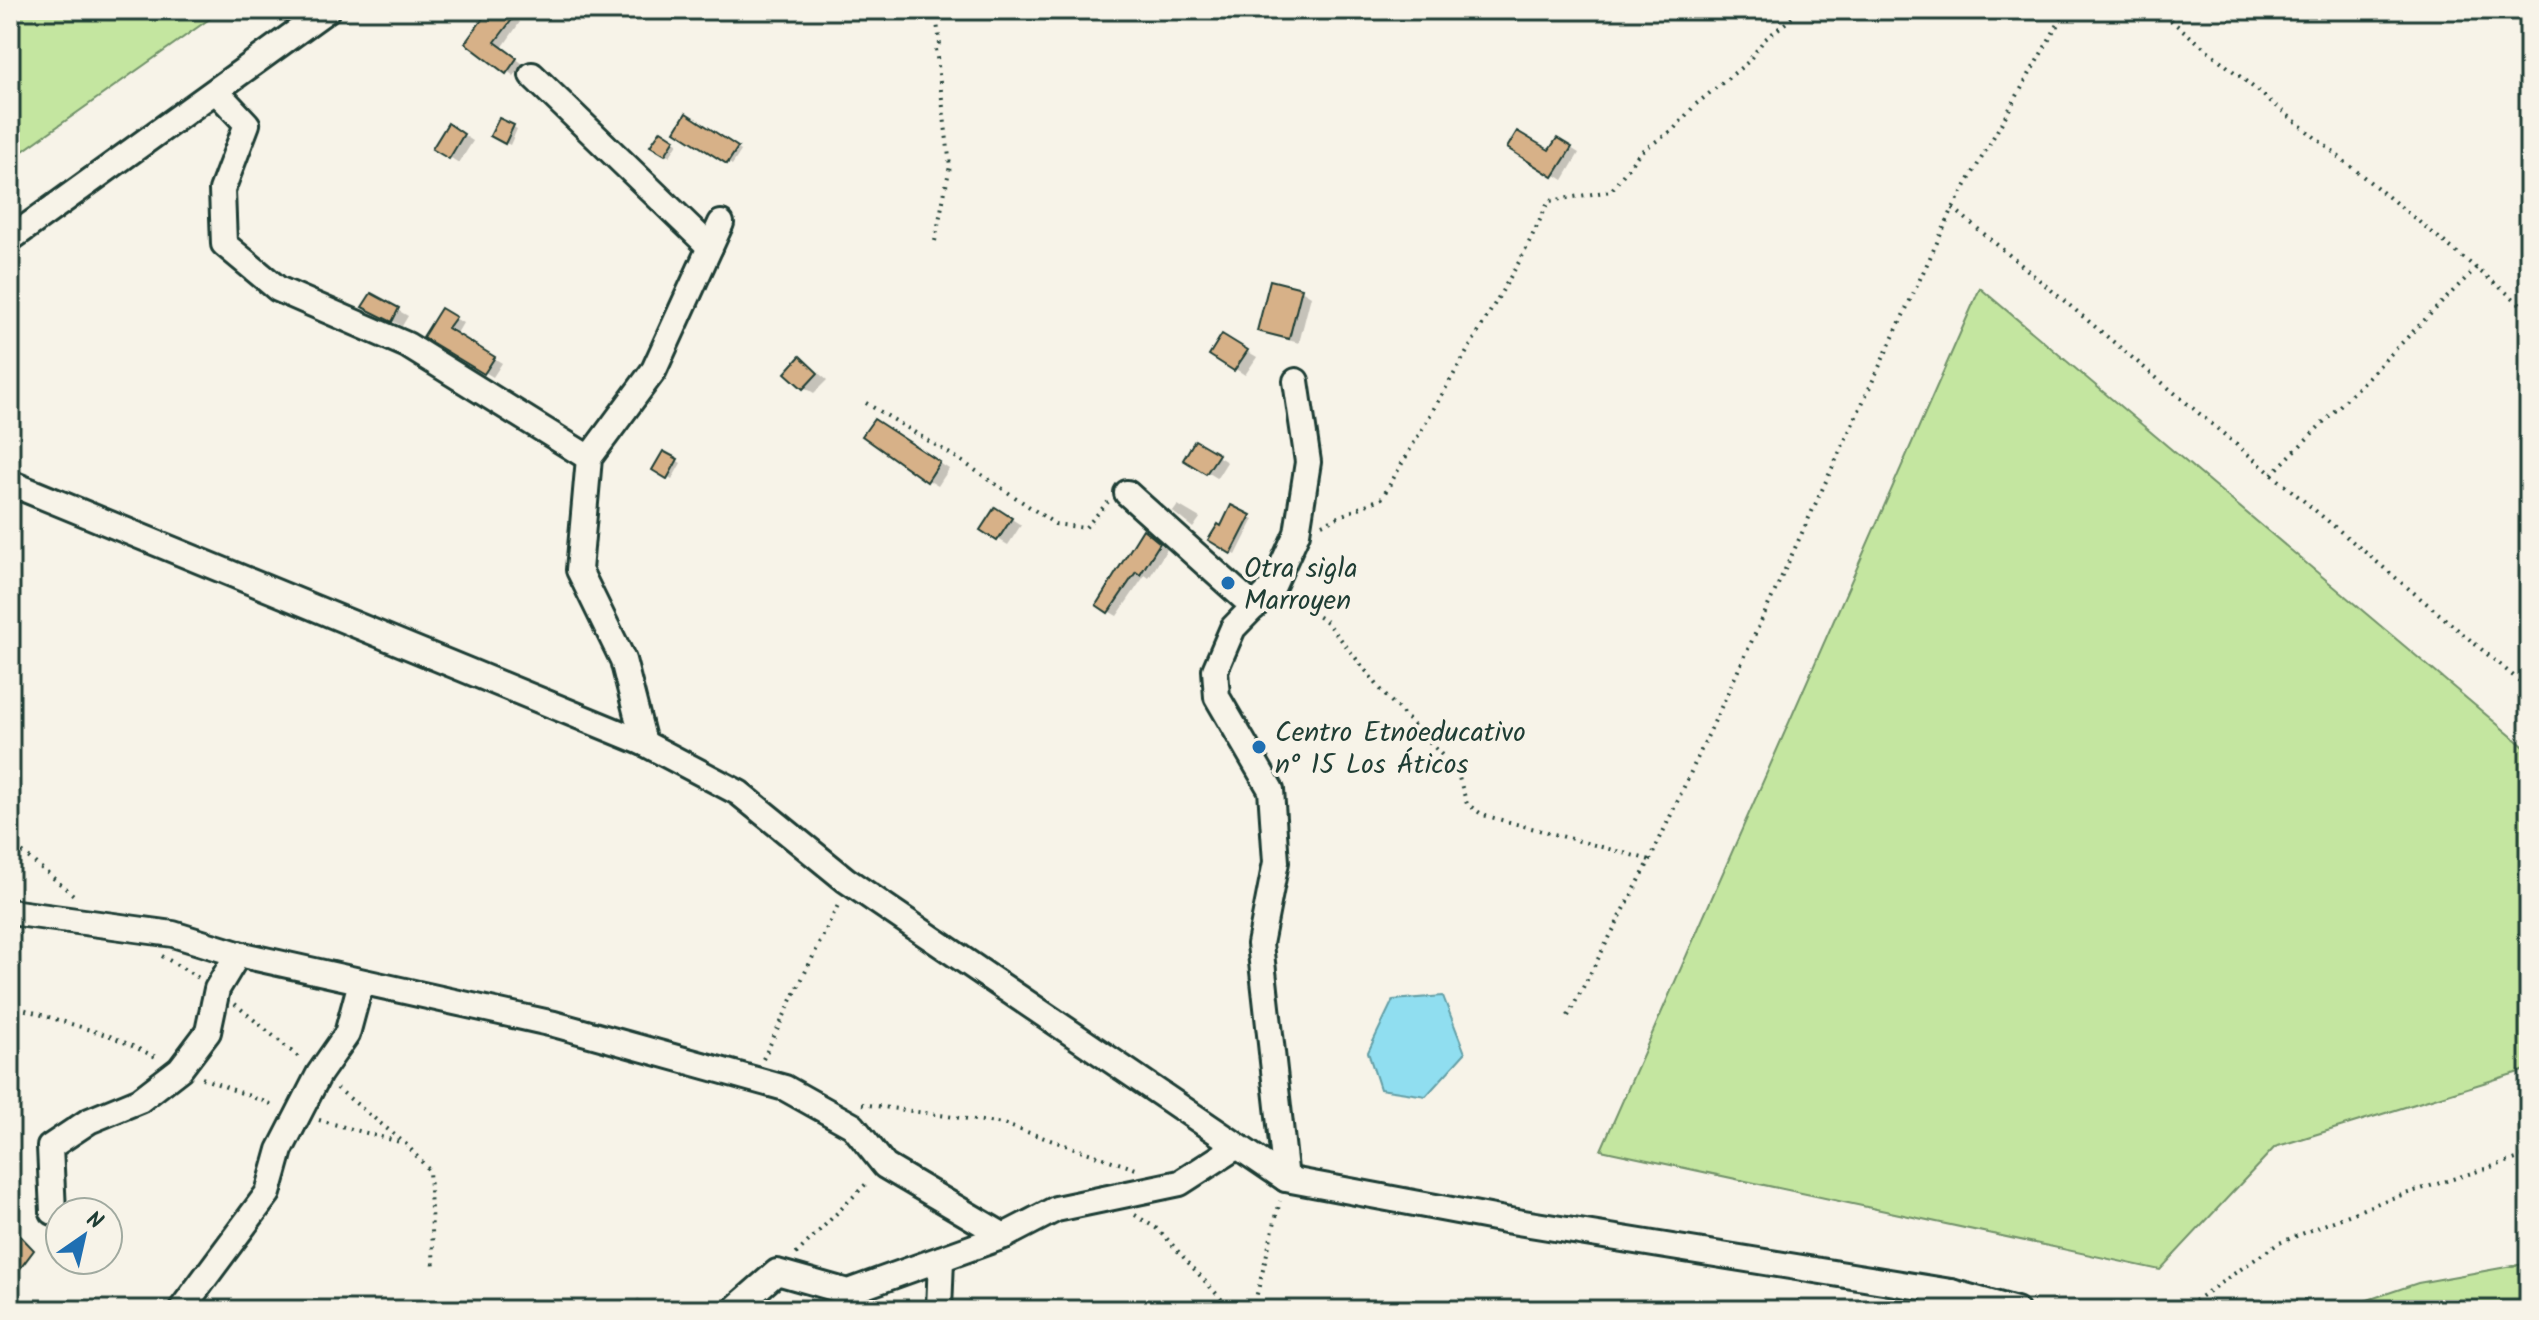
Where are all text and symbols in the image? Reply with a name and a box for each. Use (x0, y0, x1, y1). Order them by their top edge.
place label: Otra sigla Marroyen (1244, 547, 1358, 624)
marker: Otra sigla Marroyen (1219, 574, 1237, 592)
place label: Centro Etnoeducativo n° 15 Los Áticos (1275, 711, 1526, 788)
marker: Centro Etnoeducativo n° 15 Los Áticos (1250, 738, 1268, 756)
north arrow (44, 1196, 124, 1276)
text: N (78, 1203, 109, 1240)

